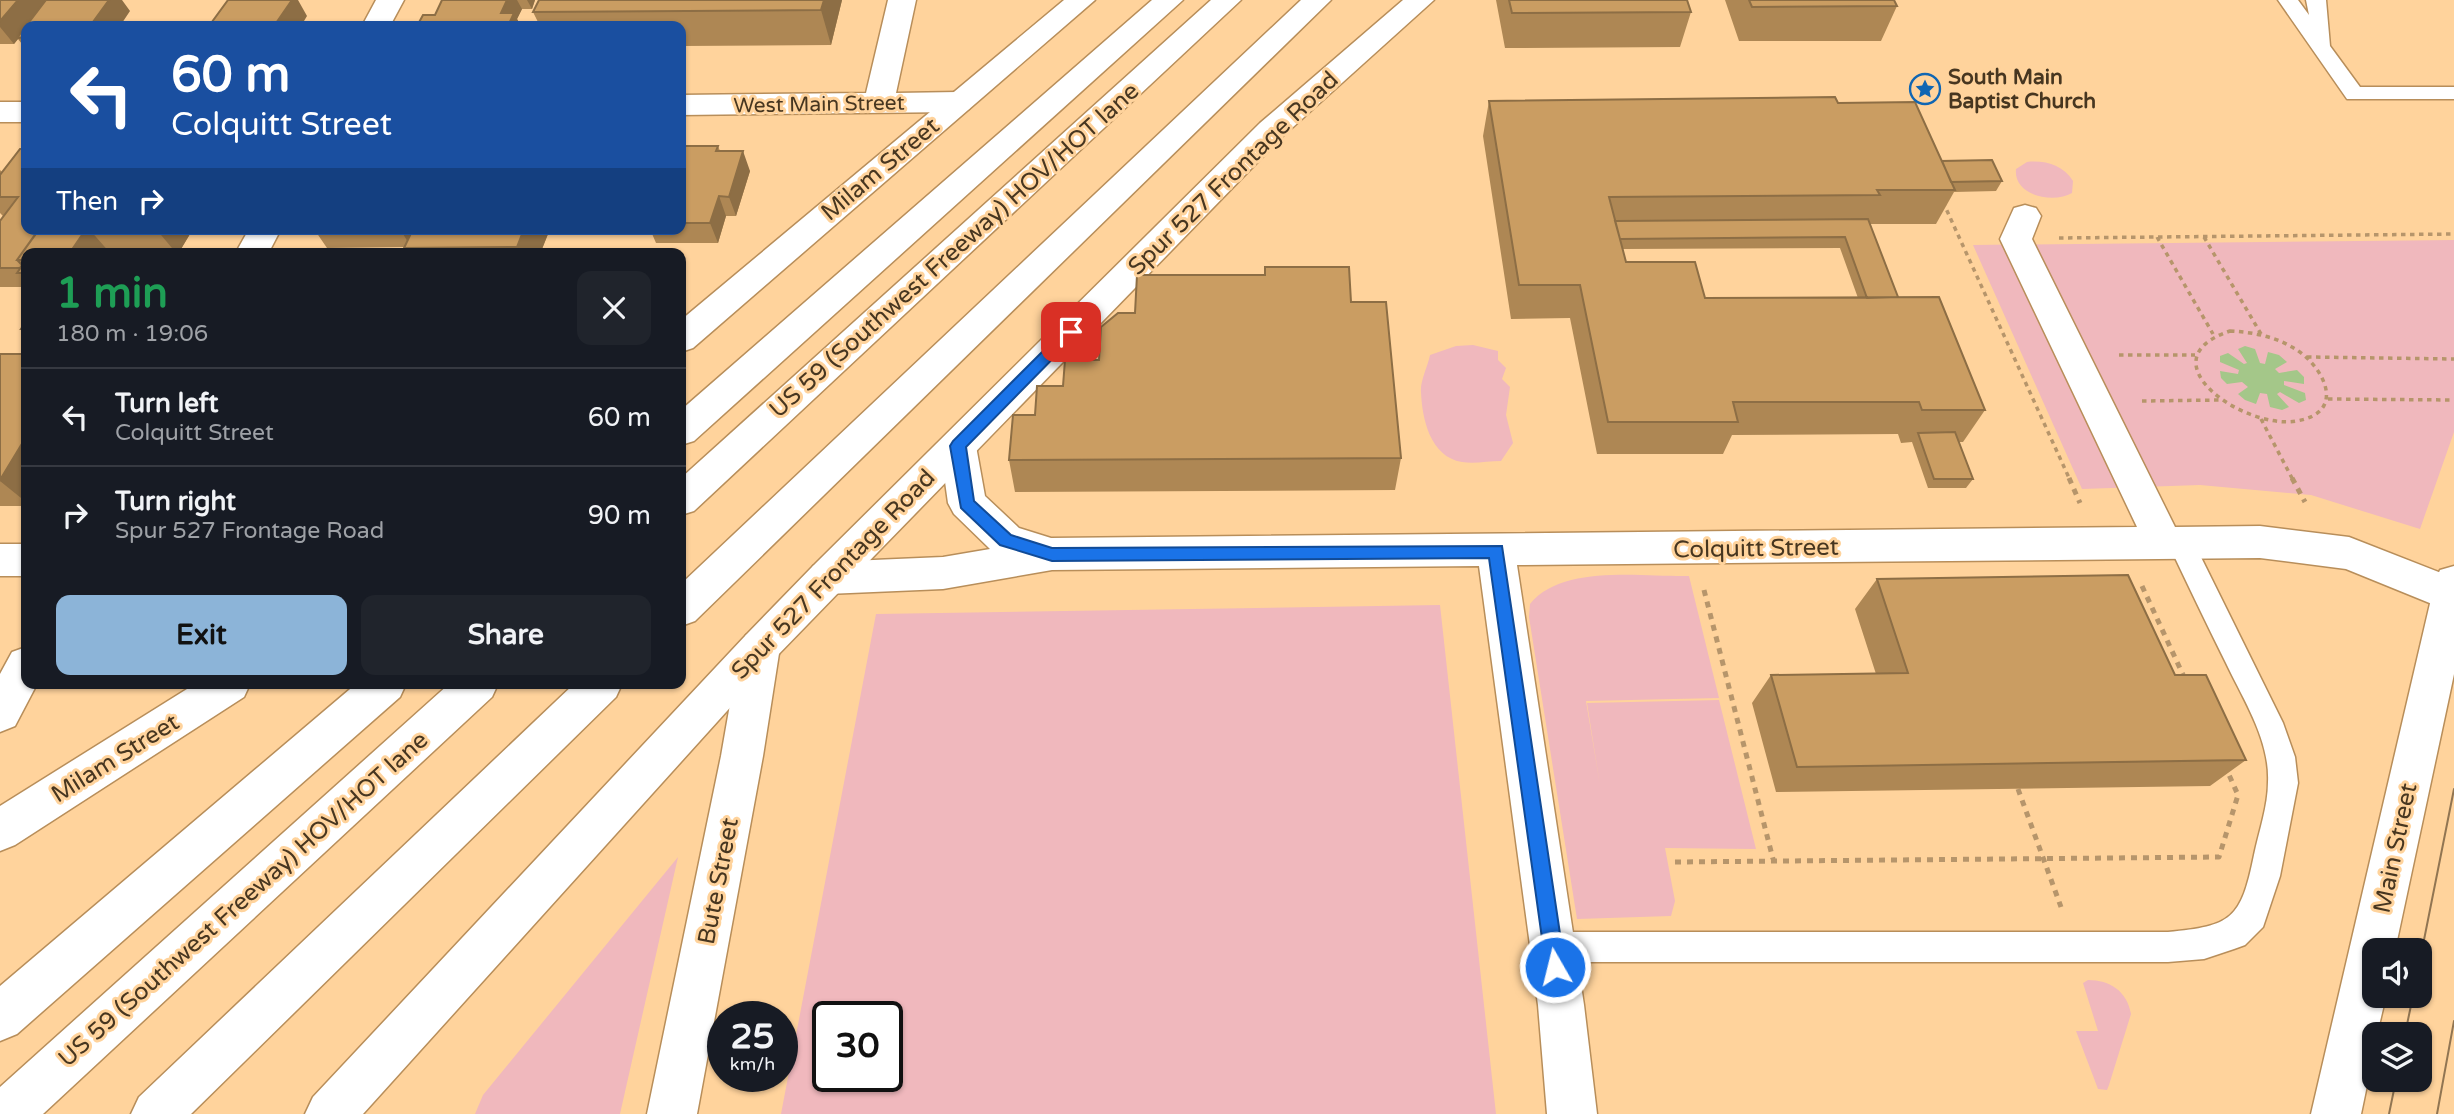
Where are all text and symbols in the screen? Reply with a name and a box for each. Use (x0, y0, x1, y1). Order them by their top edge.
text: 60 m (171, 46, 290, 105)
icon: left (56, 49, 147, 140)
street label: Spur 527 Frontage Road (1122, 65, 1344, 281)
place label: South Main Baptist Church (1948, 65, 2096, 114)
place icon: South Main Baptist Church (1908, 72, 1942, 106)
street label: US 59 (Southwest Freeway) HOV/HOT lane (764, 77, 1145, 424)
street label: West Main Street (733, 91, 905, 118)
text: Colquitt Street (171, 106, 392, 144)
street label: Milam Street (815, 112, 945, 227)
icon: right (132, 182, 170, 220)
text: Then (56, 186, 118, 217)
text: 1 min (56, 268, 168, 319)
button: close (577, 271, 651, 345)
pin (1041, 302, 1101, 362)
icon: arrive (1052, 313, 1090, 351)
text: 180 m · 19:06 (56, 320, 208, 348)
text: Turn left (115, 388, 218, 419)
icon: left (56, 398, 94, 436)
text: 60 m (588, 402, 651, 433)
text: Colquitt Street (115, 419, 274, 447)
street label: Spur 527 Frontage Road (725, 463, 941, 685)
text: Turn right (115, 486, 236, 517)
icon: right (56, 496, 94, 534)
text: 90 m (588, 500, 651, 531)
text: Spur 527 Frontage Road (115, 517, 384, 545)
street label: Colquitt Street (1673, 533, 1839, 564)
button: Exit (56, 595, 347, 675)
button: Share (361, 595, 651, 675)
street label: Milam Street (46, 708, 185, 809)
street label: US 59 (Southwest Freeway) HOV/HOT lane (53, 726, 434, 1073)
street label: Main Street (2368, 780, 2423, 916)
street label: Bute Street (692, 815, 745, 947)
position arrow (1518, 930, 1592, 1004)
map controls (2362, 938, 2432, 1092)
button: sound (2362, 938, 2432, 1008)
speed limit sign: 30 (812, 1001, 903, 1092)
text: 25 (731, 1016, 774, 1058)
button: layers (2362, 1022, 2432, 1092)
text: km/h (730, 1053, 775, 1075)

